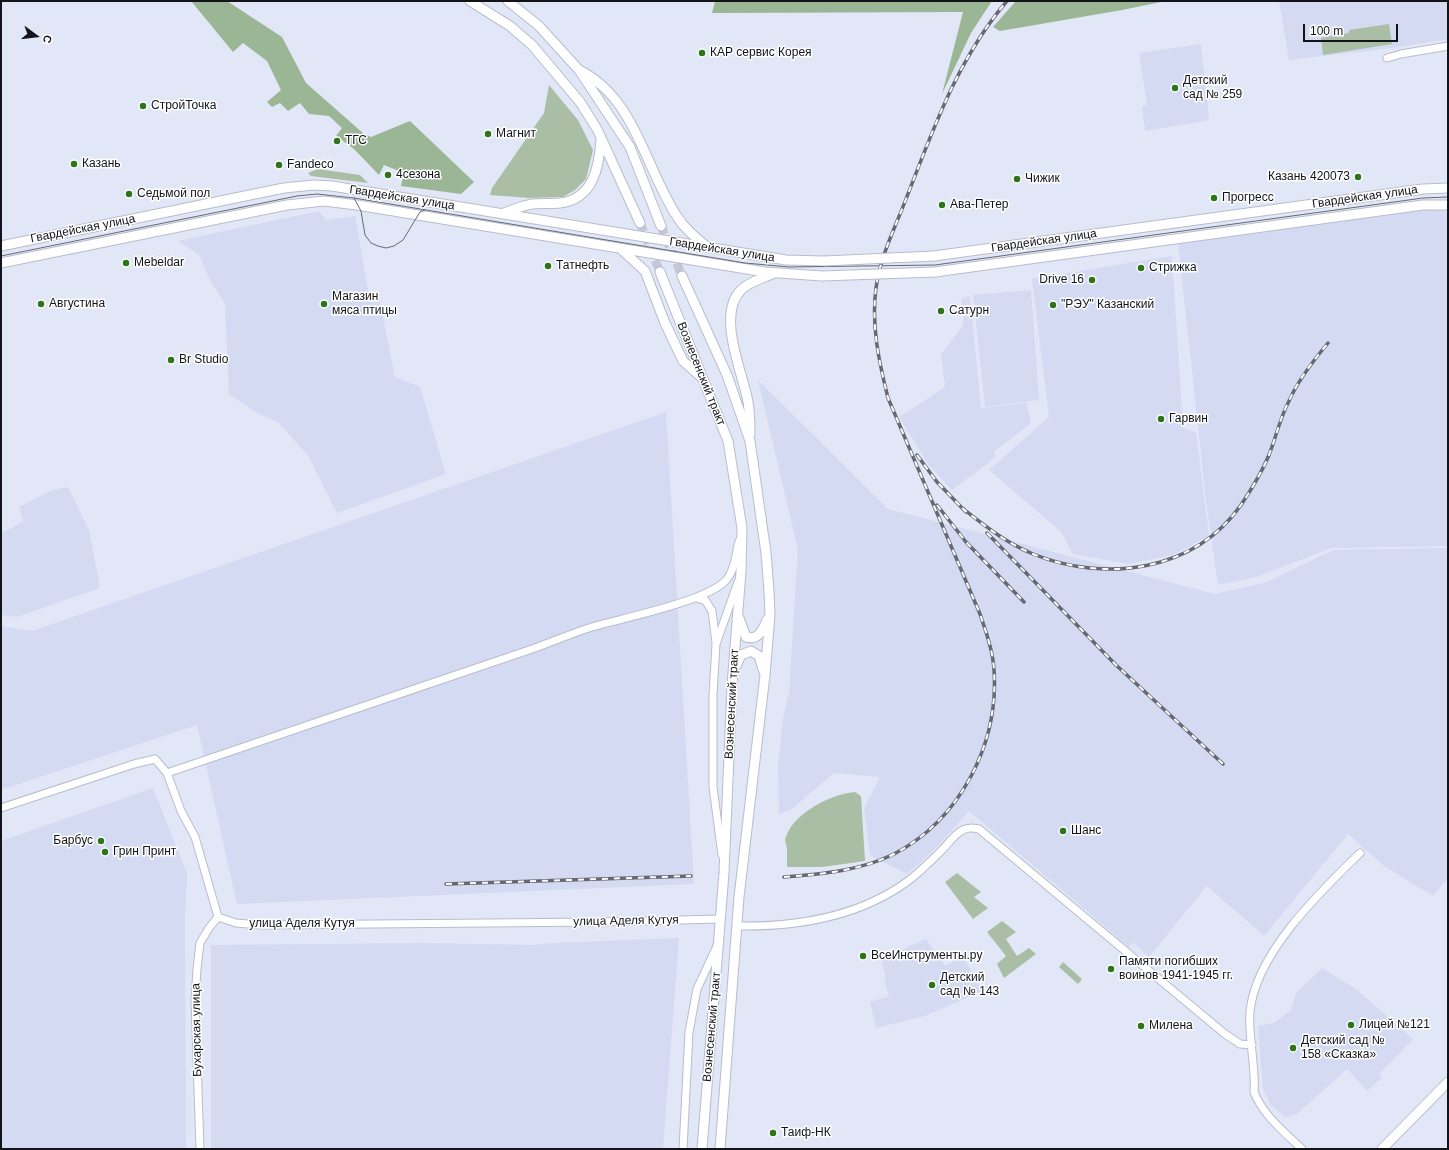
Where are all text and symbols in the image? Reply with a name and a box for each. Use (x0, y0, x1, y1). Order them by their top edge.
north arrow (16, 16, 56, 56)
scale bar (1305, 16, 1400, 42)
text: 100 m (1310, 24, 1343, 38)
text: С (41, 34, 54, 44)
place label: КАР сервис Корея (710, 46, 812, 60)
marker: КАР сервис Корея (697, 48, 707, 58)
place label: Детский сад № 259 (1183, 74, 1242, 102)
marker: Детский сад № 259 (1170, 83, 1180, 93)
place label: СтройТочка (151, 99, 216, 113)
marker: СтройТочка (138, 101, 148, 111)
place label: Магнит (496, 127, 536, 141)
marker: Магнит (483, 129, 493, 139)
place label: ТГС (345, 134, 367, 148)
marker: ТГС (332, 136, 342, 146)
place label: Казань (82, 157, 121, 171)
place label: Fandeco (287, 158, 334, 172)
marker: Казань (69, 159, 79, 169)
marker: Fandeco (274, 160, 284, 170)
place label: 4сезона (396, 168, 440, 182)
marker: 4сезона (383, 170, 393, 180)
place label: Казань 420073 (1268, 170, 1350, 184)
place label: Чижик (1025, 172, 1060, 186)
marker: Казань 420073 (1353, 172, 1363, 182)
marker: Чижик (1012, 174, 1022, 184)
street label: Гвардейская улица (1311, 182, 1419, 212)
street label: Гвардейская улица (348, 183, 456, 213)
place label: Седьмой пол (137, 187, 210, 201)
marker: Седьмой пол (124, 189, 134, 199)
place label: Прогресс (1222, 191, 1274, 205)
marker: Прогресс (1209, 193, 1219, 203)
place label: Ава-Петер (950, 198, 1009, 212)
marker: Ава-Петер (937, 200, 947, 210)
street label: Гвардейская улица (29, 212, 137, 246)
street label: Гвардейская улица (990, 226, 1098, 256)
street label: Гвардейская улица (668, 235, 776, 265)
place label: Mebeldar (134, 256, 184, 270)
marker: Mebeldar (121, 258, 131, 268)
place label: Татнефть (556, 259, 609, 273)
marker: Татнефть (543, 261, 553, 271)
place label: Стрижка (1149, 261, 1197, 275)
marker: Стрижка (1136, 263, 1146, 273)
place label: Drive 16 (1039, 273, 1084, 287)
marker: Drive 16 (1087, 275, 1097, 285)
place label: Магазин мяса птицы (332, 290, 397, 318)
place label: Августина (49, 297, 105, 311)
place label: "РЭУ" Казанский (1061, 298, 1154, 312)
marker: Августина (36, 299, 46, 309)
marker: Магазин мяса птицы (319, 299, 329, 309)
marker: "РЭУ" Казанский (1048, 300, 1058, 310)
place label: Сатурн (949, 304, 989, 318)
marker: Сатурн (936, 306, 946, 316)
street label: Вознесенский тракт (674, 320, 728, 428)
place label: Br Studio (179, 353, 228, 367)
marker: Br Studio (166, 355, 176, 365)
place label: Гарвин (1169, 412, 1208, 426)
marker: Гарвин (1156, 414, 1166, 424)
street label: Вознесенский тракт (722, 649, 742, 759)
place label: Шанс (1071, 824, 1101, 838)
marker: Шанс (1058, 826, 1068, 836)
place label: Барбус (53, 834, 93, 848)
marker: Барбус (96, 836, 106, 846)
place label: Грин Принт (113, 845, 176, 859)
marker: Грин Принт (100, 847, 110, 857)
street label: улица Аделя Кутуя (573, 913, 679, 929)
street label: улица Аделя Кутуя (249, 917, 355, 931)
place label: ВсеИнструменты.ру (871, 949, 982, 963)
marker: ВсеИнструменты.ру (858, 951, 868, 961)
place label: Памяти погибших воинов 1941-1945 гг. (1119, 955, 1233, 983)
marker: Памяти погибших воинов 1941-1945 гг. (1106, 964, 1116, 974)
street label: Вознесенский тракт (700, 971, 724, 1083)
place label: Детский сад № 143 (940, 971, 999, 999)
marker: Детский сад № 143 (927, 980, 937, 990)
street label: Бухарская улица (189, 983, 205, 1077)
place label: Лицей №121 (1359, 1018, 1430, 1032)
place label: Милена (1149, 1019, 1193, 1033)
marker: Лицей №121 (1346, 1020, 1356, 1030)
marker: Милена (1136, 1021, 1146, 1031)
place label: Детский сад № 158 «Сказка» (1301, 1034, 1385, 1062)
marker: Детский сад № 158 «Сказка» (1288, 1043, 1298, 1053)
place label: Таиф-НК (781, 1126, 831, 1140)
marker: Таиф-НК (768, 1128, 778, 1138)

